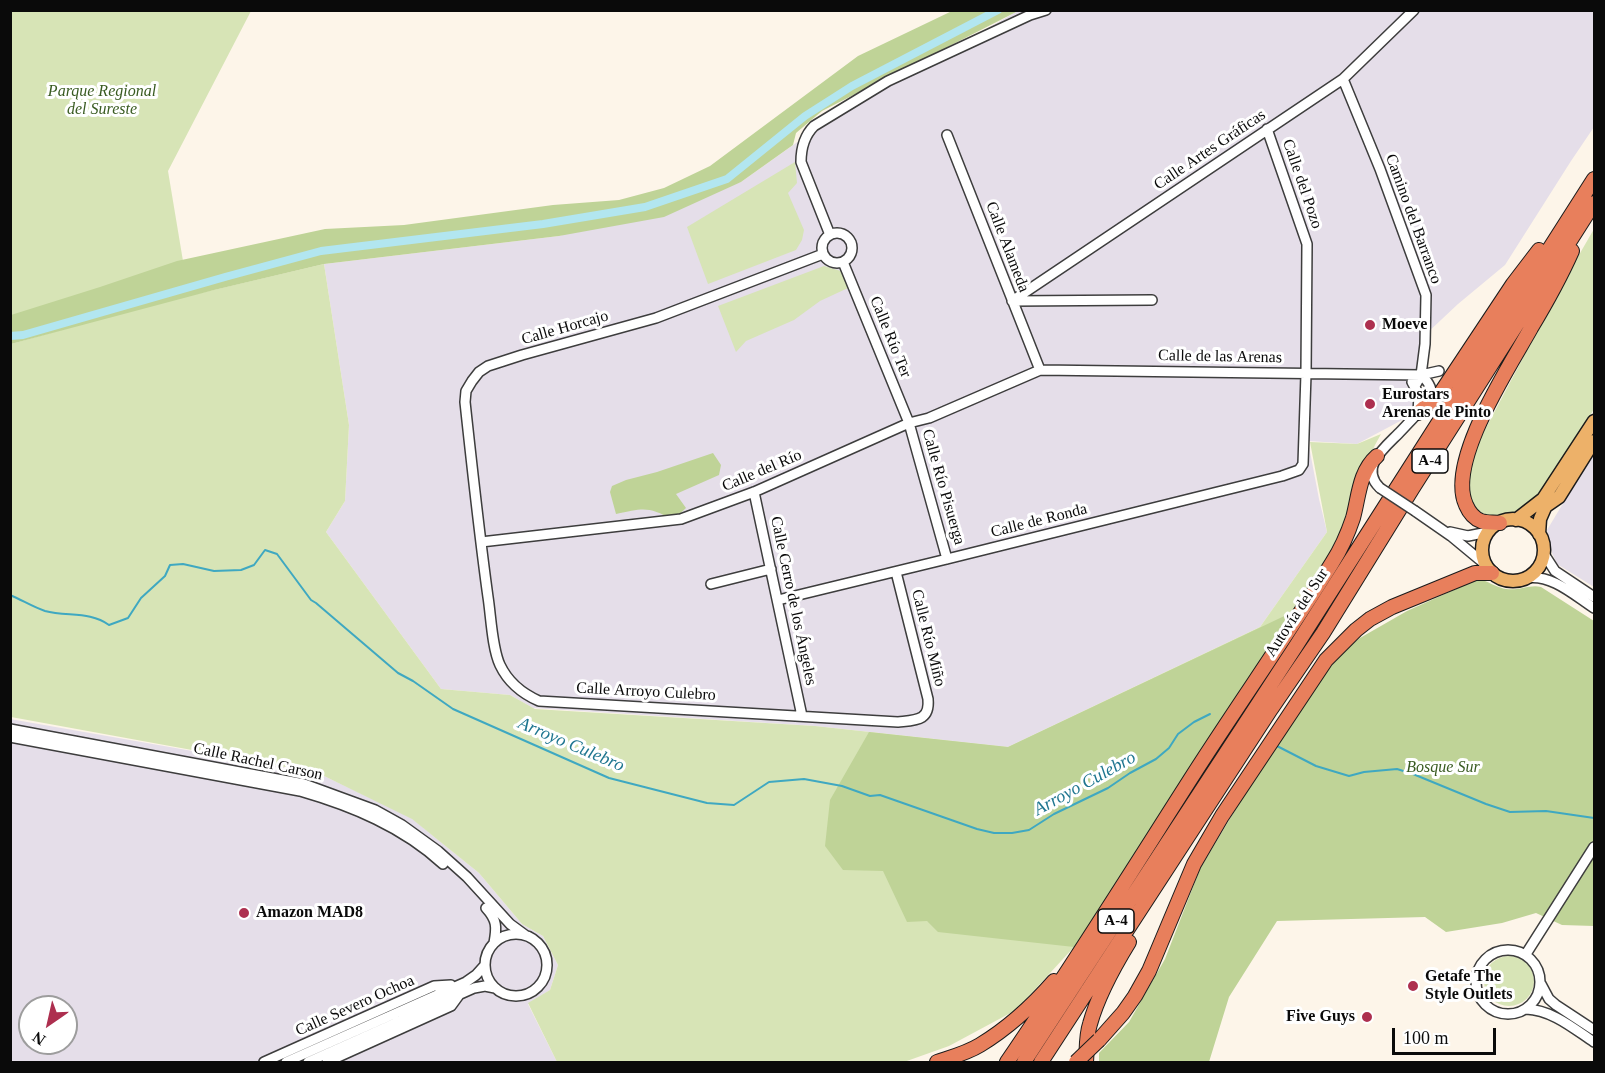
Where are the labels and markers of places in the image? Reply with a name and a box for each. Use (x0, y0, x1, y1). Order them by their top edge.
place label: Moeve (1382, 315, 1427, 335)
marker: Moeve (1363, 318, 1377, 332)
place label: Eurostars Arenas de Pinto (1382, 385, 1491, 423)
marker: Eurostars Arenas de Pinto (1363, 397, 1377, 411)
place label: Amazon MAD8 (256, 903, 363, 923)
marker: Amazon MAD8 (237, 906, 251, 920)
place label: Getafe The Style Outlets (1425, 967, 1513, 1005)
marker: Getafe The Style Outlets (1406, 979, 1420, 993)
place label: Five Guys (1286, 1007, 1355, 1027)
marker: Five Guys (1360, 1010, 1374, 1024)

